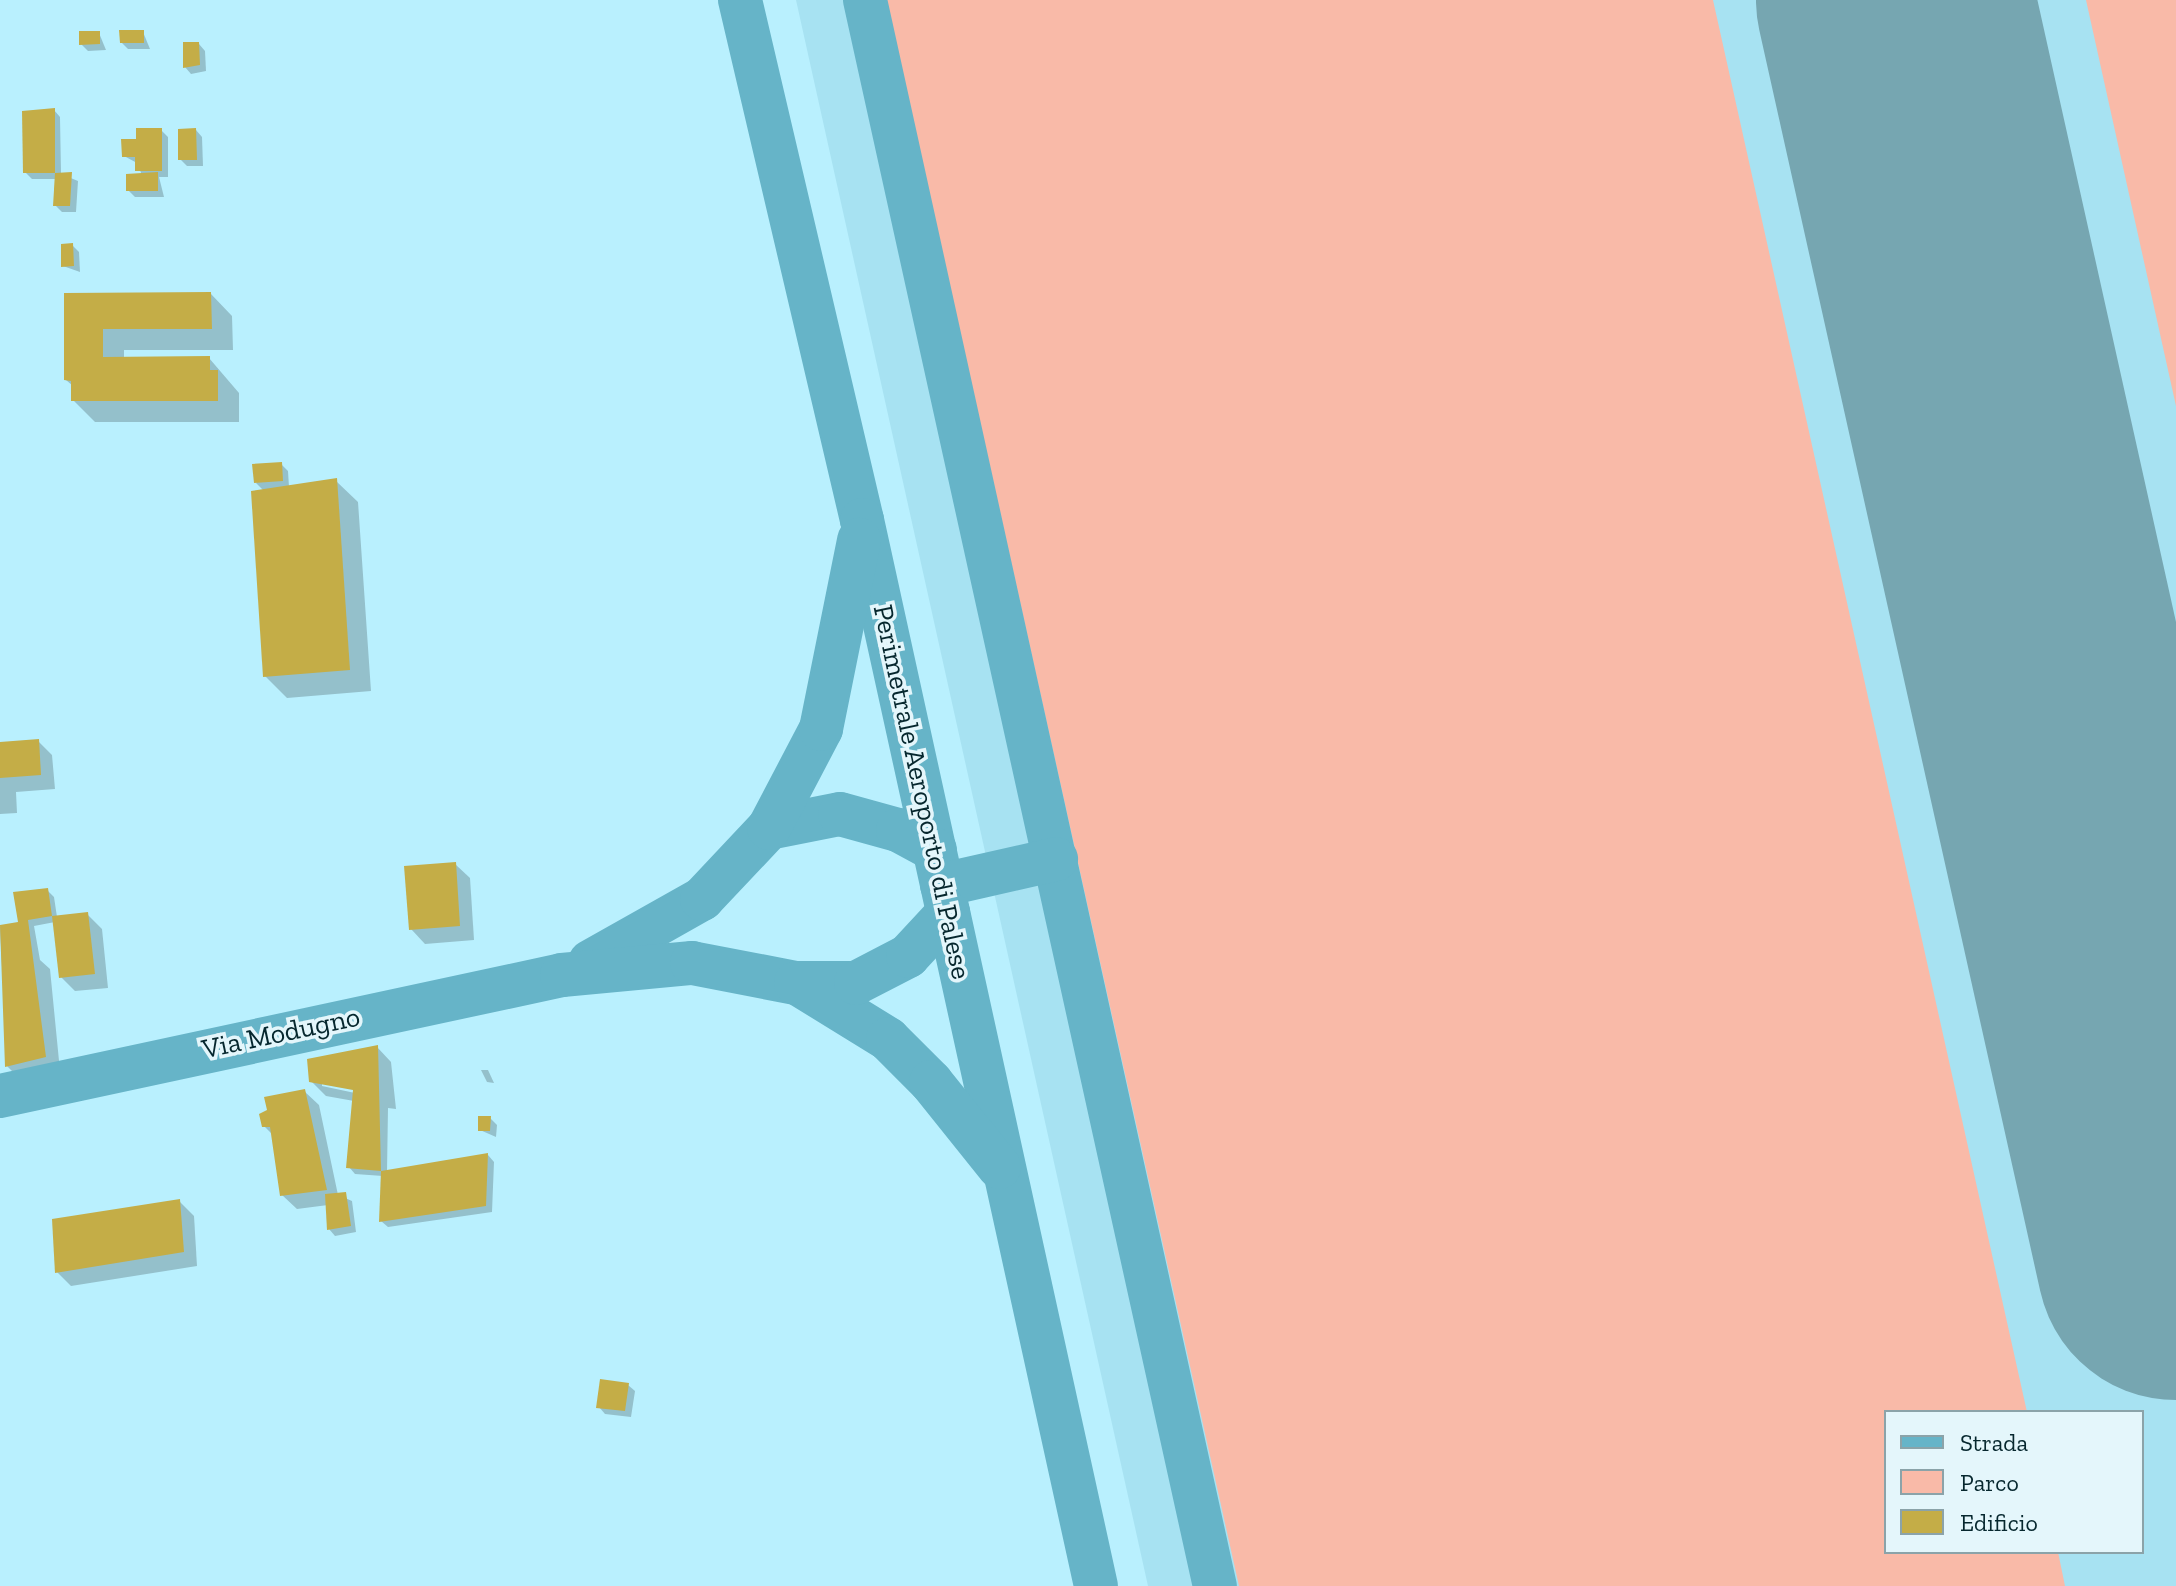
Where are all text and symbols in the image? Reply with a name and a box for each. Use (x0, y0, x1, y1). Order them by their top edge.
street label: Perimetrale Aeroporto di Palese (866, 601, 978, 983)
street label: Via Modugno (199, 1000, 363, 1066)
legend (1884, 1410, 2144, 1554)
text: Strada (1960, 1428, 2028, 1457)
text: Parco (1960, 1468, 2019, 1497)
text: Edificio (1960, 1508, 2038, 1537)

